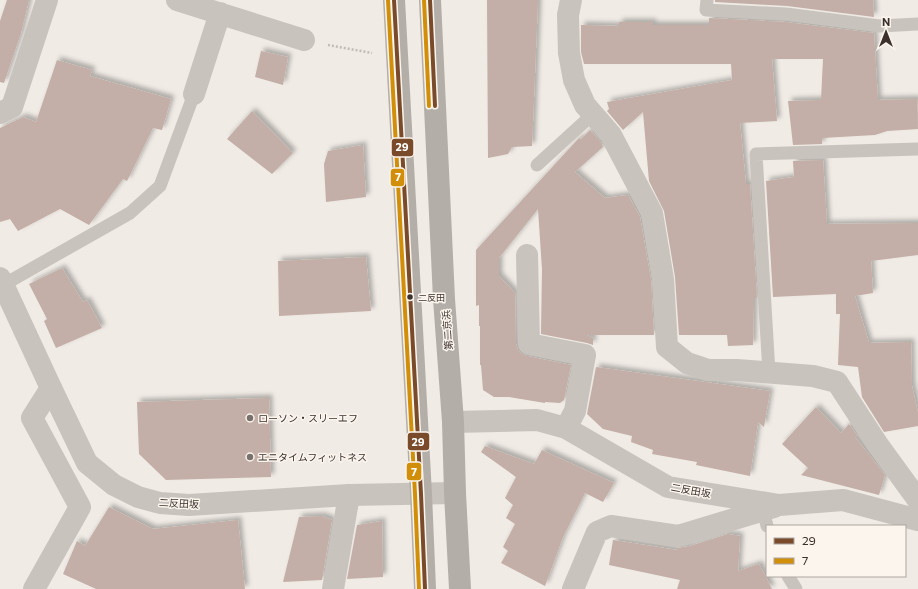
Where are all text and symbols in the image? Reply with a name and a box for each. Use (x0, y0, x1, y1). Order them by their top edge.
north arrow (866, 12, 906, 52)
text: N (882, 15, 890, 28)
line badge: 29 (391, 138, 414, 157)
text: 29 (396, 140, 409, 153)
line badge: 7 (390, 168, 405, 187)
text: 7 (395, 170, 401, 183)
marker: 二反田 (405, 292, 415, 302)
place label: 二反田 (418, 292, 445, 303)
street label: 第二京浜 (440, 310, 454, 350)
place label: ローソン・スリーエフ (258, 412, 358, 424)
marker: ローソン・スリーエフ (245, 413, 255, 423)
line badge: 29 (407, 432, 430, 451)
text: 29 (412, 435, 425, 448)
place label: エニタイムフィットネス (258, 451, 367, 463)
marker: エニタイムフィットネス (245, 452, 255, 462)
line badge: 7 (406, 462, 422, 481)
text: 7 (411, 465, 417, 478)
street label: 二反田坂 (670, 481, 712, 499)
street label: 二反田坂 (159, 496, 199, 510)
legend (766, 525, 906, 577)
text: 29 (802, 533, 816, 547)
text: 7 (802, 553, 808, 567)

